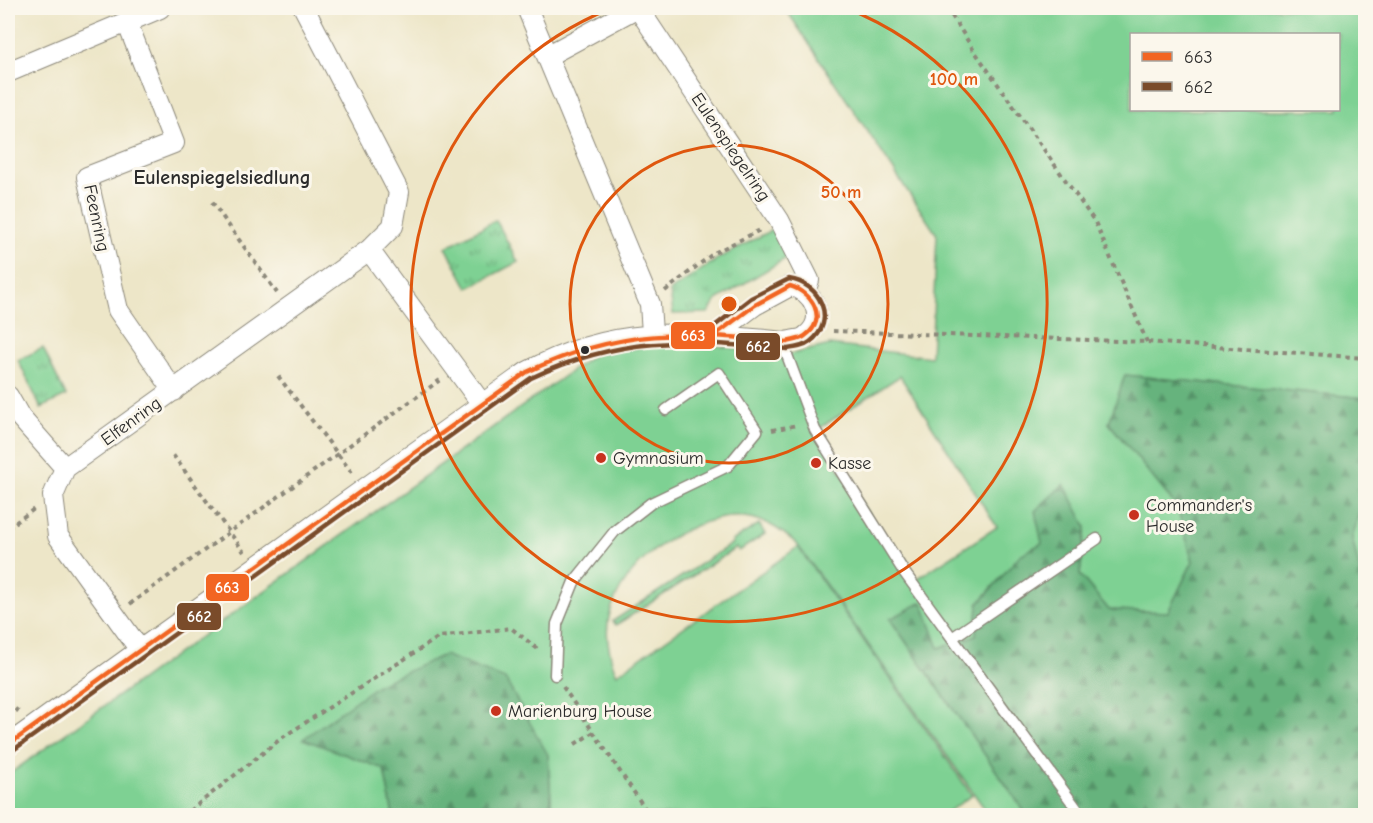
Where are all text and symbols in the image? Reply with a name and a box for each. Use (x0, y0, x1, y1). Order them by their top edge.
legend (1130, 33, 1340, 111)
text: 663 (1184, 47, 1213, 68)
text: 100 m (930, 69, 978, 90)
text: 662 (1184, 77, 1213, 98)
street label: Eulenspiegelring (687, 89, 775, 206)
district label: Eulenspiegelsiedlung (133, 166, 311, 189)
text: 50 m (821, 182, 861, 203)
street label: Feenring (79, 183, 114, 254)
centre of rings (719, 294, 739, 314)
line badge: 663 (670, 321, 716, 350)
text: 663 (681, 327, 705, 345)
line badge: 662 (735, 332, 781, 361)
text: 662 (746, 338, 770, 356)
unlabelled marker (579, 344, 591, 356)
street label: Elfenring (97, 393, 165, 450)
place label: Gymnasium (613, 448, 704, 469)
marker: Gymnasium (594, 451, 608, 465)
place label: Kasse (828, 453, 871, 474)
marker: Kasse (809, 456, 823, 470)
place label: Commander's House (1146, 495, 1252, 537)
marker: Commander's House (1127, 508, 1141, 522)
line badge: 663 (205, 573, 250, 602)
text: 663 (215, 579, 239, 597)
line badge: 662 (176, 602, 222, 631)
text: 662 (187, 608, 211, 626)
place label: Marienburg House (508, 701, 652, 722)
marker: Marienburg House (489, 704, 503, 718)

